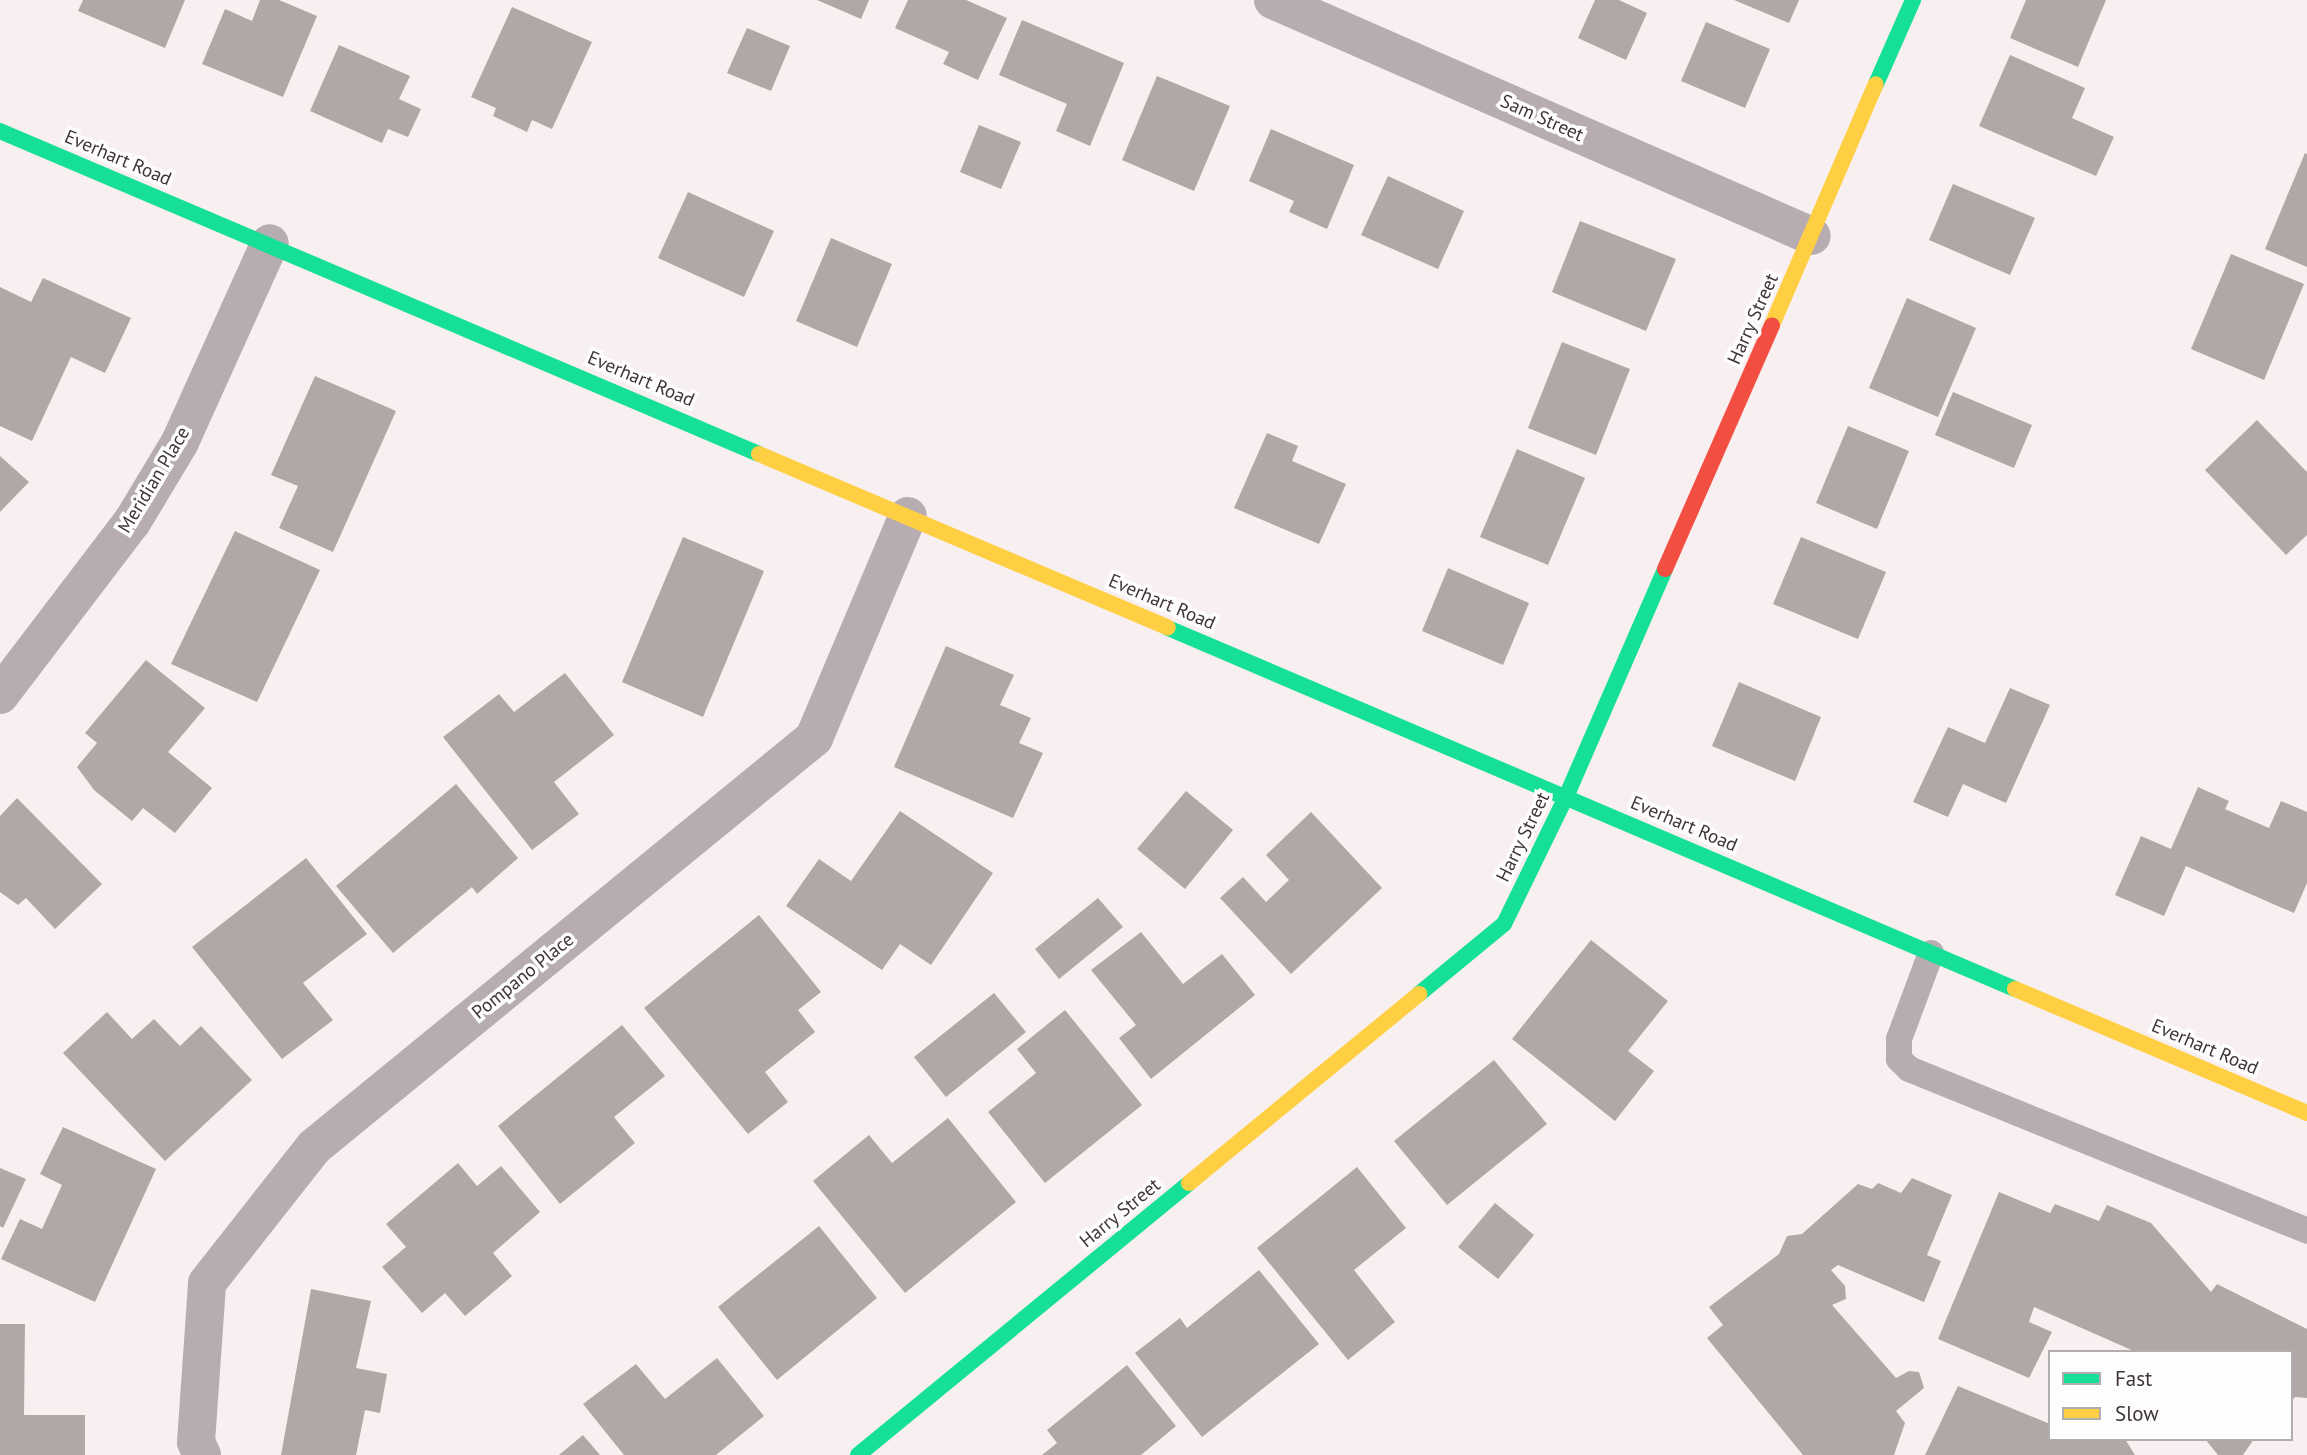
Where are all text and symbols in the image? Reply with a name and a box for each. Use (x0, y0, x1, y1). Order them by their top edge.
street label: Sam Street (1497, 90, 1587, 146)
street label: Everhart Road (61, 125, 175, 191)
street label: Harry Street (1723, 270, 1783, 368)
street label: Everhart Road (584, 346, 698, 412)
street label: Meridian Place (113, 423, 195, 537)
street label: Everhart Road (1105, 569, 1219, 635)
street label: Harry Street (1491, 788, 1555, 886)
street label: Everhart Road (1627, 791, 1741, 857)
street label: Pompano Place (468, 928, 578, 1024)
street label: Everhart Road (2148, 1014, 2262, 1080)
street label: Harry Street (1075, 1173, 1165, 1253)
legend (2048, 1350, 2293, 1441)
text: Fast (2115, 1365, 2152, 1392)
text: Slow (2115, 1400, 2159, 1427)

